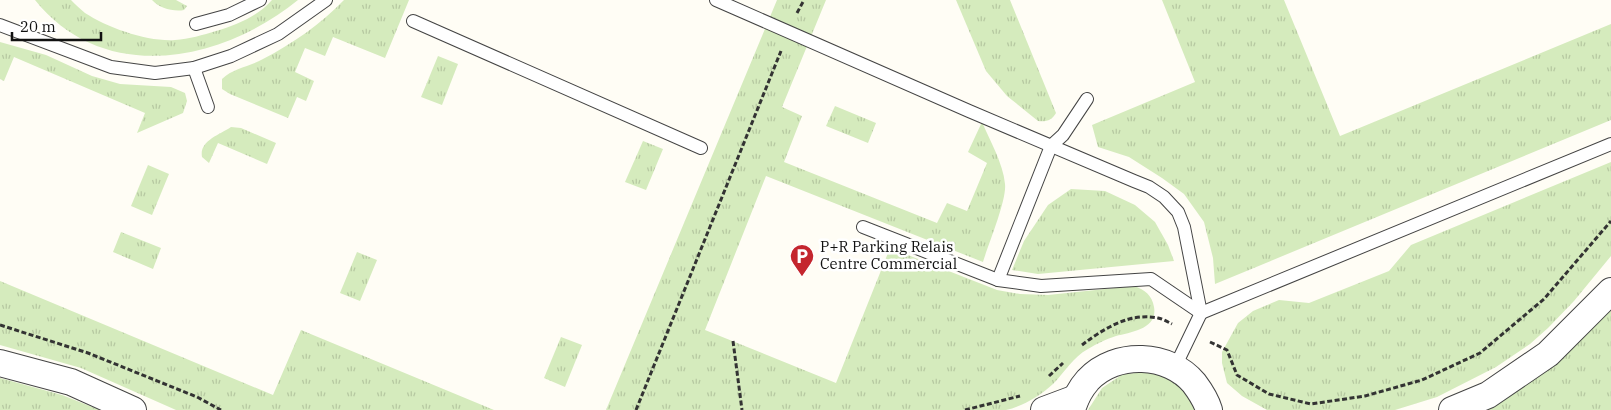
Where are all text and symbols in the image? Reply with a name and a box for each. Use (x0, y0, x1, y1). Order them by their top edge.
scale bar (12, 10, 101, 42)
text: 20 m (20, 17, 56, 36)
place label: P+R Parking Relais Centre Commercial (820, 237, 957, 273)
parking icon: P+R Parking Relais Centre Commercial (789, 243, 815, 277)

